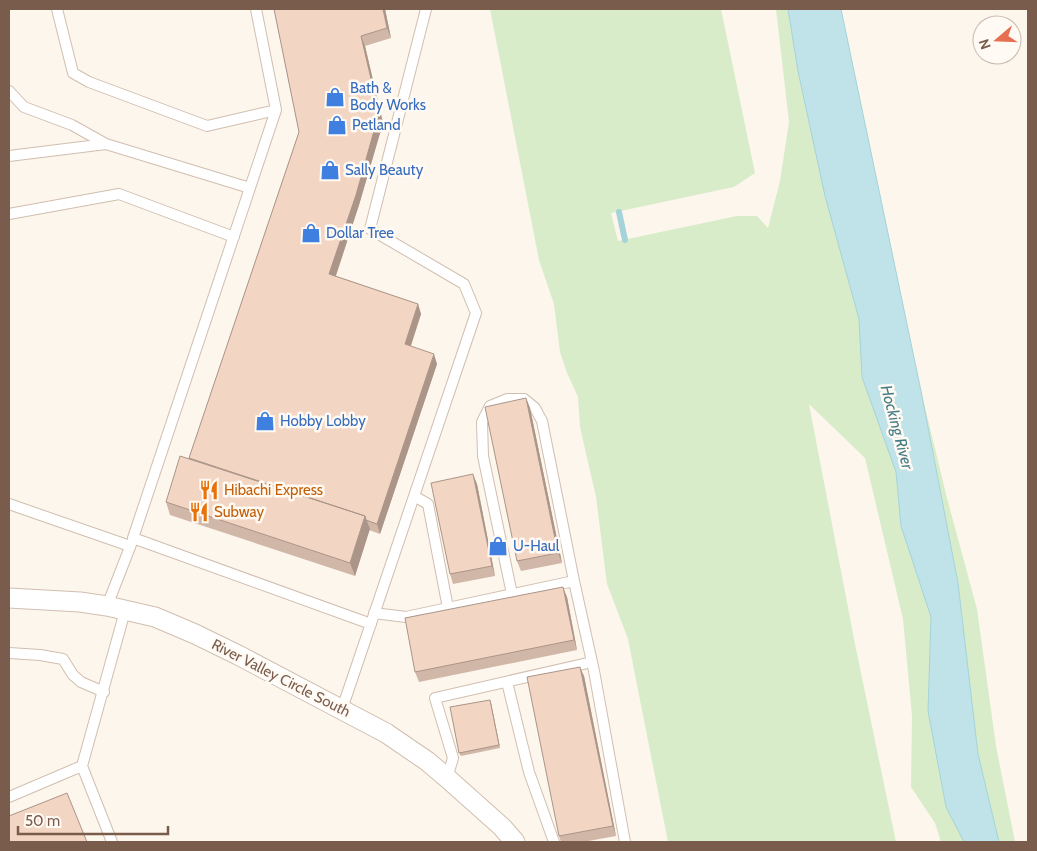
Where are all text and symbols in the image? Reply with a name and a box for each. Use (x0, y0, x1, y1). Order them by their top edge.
north arrow (972, 15, 1022, 65)
text: N (975, 37, 995, 52)
place label: Bath & Body Works (350, 79, 426, 114)
shop icon: Bath & Body Works (324, 86, 346, 108)
shop icon: Petland (326, 114, 348, 136)
place label: Petland (352, 116, 401, 134)
shop icon: Sally Beauty (319, 159, 341, 181)
place label: Sally Beauty (345, 161, 424, 179)
shop icon: Dollar Tree (300, 222, 322, 244)
place label: Dollar Tree (326, 224, 394, 242)
water label: Hocking River (877, 383, 918, 472)
shop icon: Hobby Lobby (254, 410, 276, 432)
place label: Hobby Lobby (280, 412, 366, 430)
restaurant icon: Hibachi Express (198, 479, 220, 501)
place label: Hibachi Express (224, 481, 323, 499)
restaurant icon: Subway (188, 501, 210, 523)
place label: Subway (214, 503, 264, 521)
shop icon: U-Haul (487, 535, 509, 557)
place label: U-Haul (513, 537, 560, 555)
street label: River Valley Circle South (209, 635, 353, 721)
scale bar (18, 804, 168, 836)
text: 50 m (25, 812, 60, 830)

